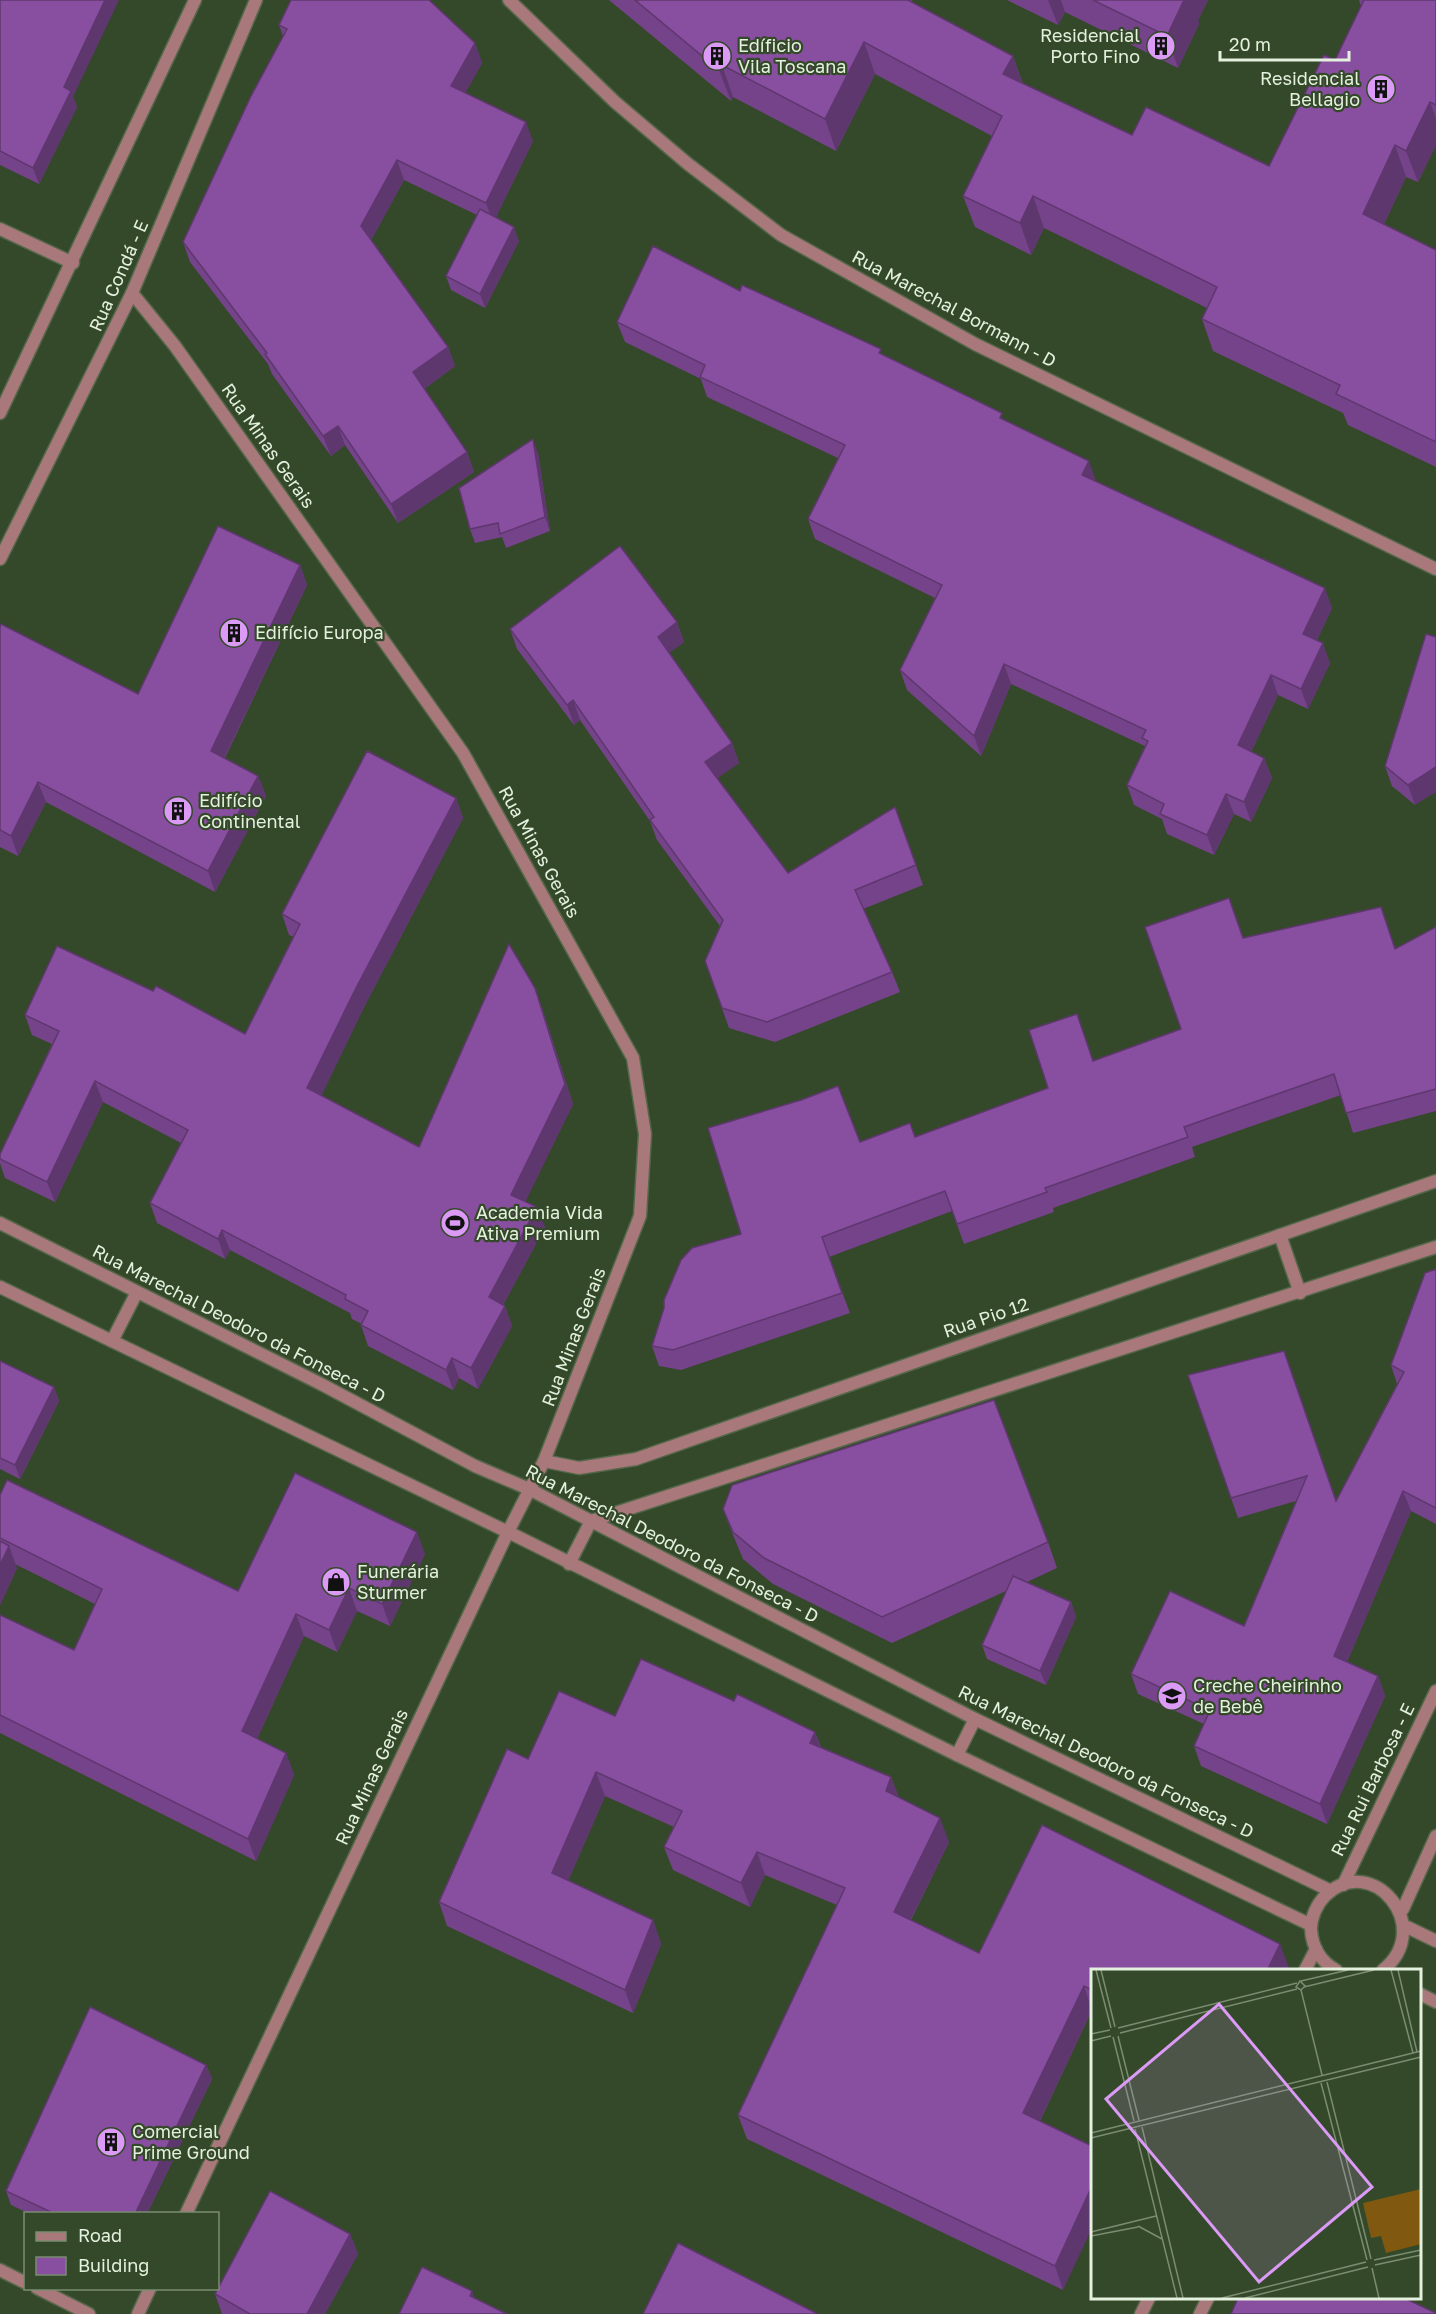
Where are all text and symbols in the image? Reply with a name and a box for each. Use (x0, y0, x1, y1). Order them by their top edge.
place label: Residencial Porto Fino (1040, 24, 1140, 67)
scale bar (1220, 24, 1349, 62)
building icon: Residencial Porto Fino (1145, 30, 1177, 62)
text: 20 m (1229, 33, 1271, 55)
place label: Edíficio Vila Toscana (738, 34, 846, 77)
building icon: Edíficio Vila Toscana (701, 40, 733, 72)
place label: Residencial Bellagio (1260, 67, 1360, 110)
building icon: Residencial Bellagio (1365, 73, 1397, 105)
street label: Rua Condá - E (84, 216, 152, 335)
street label: Rua Marechal Bormann - D (849, 245, 1060, 371)
street label: Rua Minas Gerais (217, 379, 320, 512)
building icon: Edifício Europa (218, 617, 250, 649)
place label: Edifício Europa (255, 621, 384, 643)
street label: Rua Minas Gerais (494, 782, 585, 921)
place label: Edifício Continental (199, 789, 301, 832)
building icon: Edifício Continental (162, 795, 194, 827)
place label: Academia Vida Ativa Premium (476, 1201, 603, 1244)
sports icon: Academia Vida Ativa Premium (439, 1207, 471, 1239)
street label: Rua Marechal Deodoro da Fonseca - D (89, 1239, 390, 1407)
street label: Rua Minas Gerais (536, 1264, 610, 1409)
street label: Rua Pio 12 (940, 1292, 1031, 1342)
street label: Rua Marechal Deodoro da Fonseca - D (522, 1459, 823, 1627)
place label: Funerária Sturmer (357, 1560, 439, 1603)
shop icon: Funerária Sturmer (320, 1566, 352, 1598)
place label: Creche Cheirinho de Bebê (1193, 1674, 1342, 1717)
street label: Rua Marechal Deodoro da Fonseca - D (955, 1680, 1258, 1842)
school or university icon: Creche Cheirinho de Bebê (1156, 1680, 1188, 1712)
street label: Rua Rui Barbosa - E (1326, 1700, 1419, 1860)
street label: Rua Minas Gerais (330, 1705, 412, 1848)
inset map (1091, 1969, 1421, 2299)
place label: Comercial Prime Ground (132, 2120, 250, 2163)
building icon: Comercial Prime Ground (95, 2126, 127, 2158)
legend (24, 2212, 219, 2290)
text: Road (78, 2224, 122, 2246)
text: Building (78, 2254, 149, 2276)

